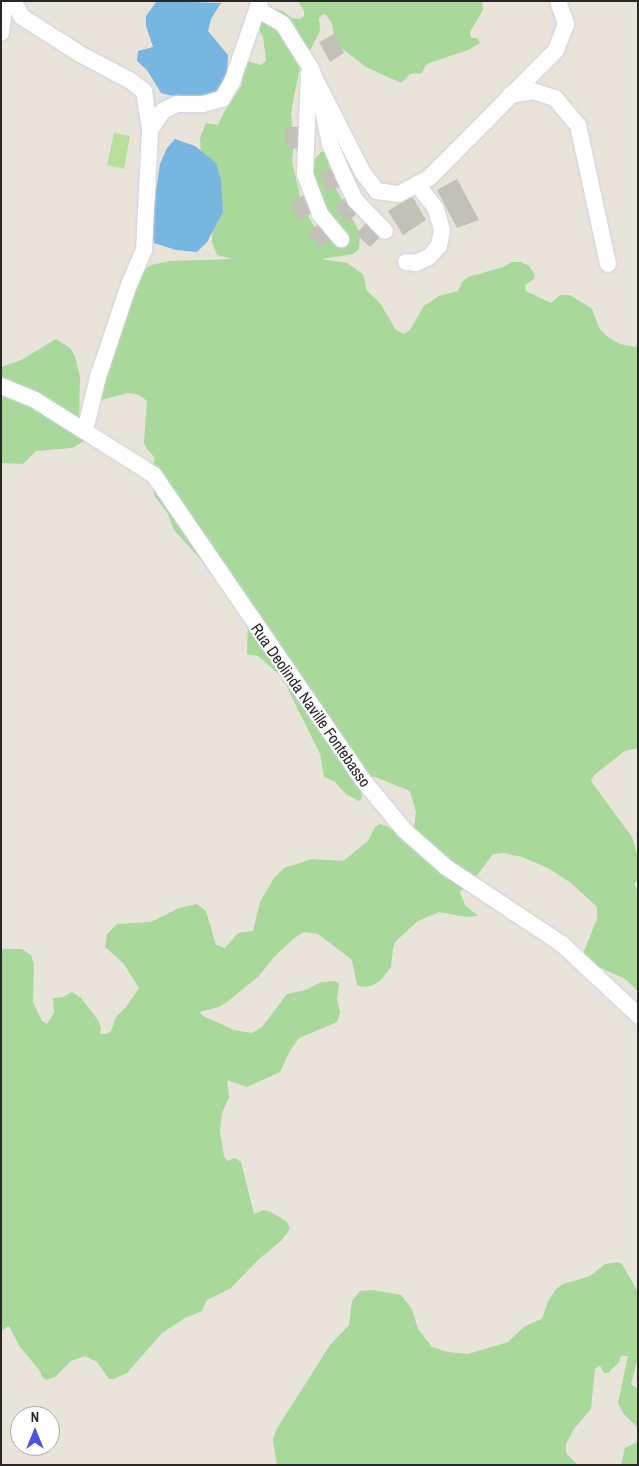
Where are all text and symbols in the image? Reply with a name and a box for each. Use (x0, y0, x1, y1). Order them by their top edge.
street label: Rua Deolinda Naville Fontebasso (247, 619, 375, 791)
north arrow (10, 1406, 60, 1456)
text: N (31, 1408, 39, 1426)

